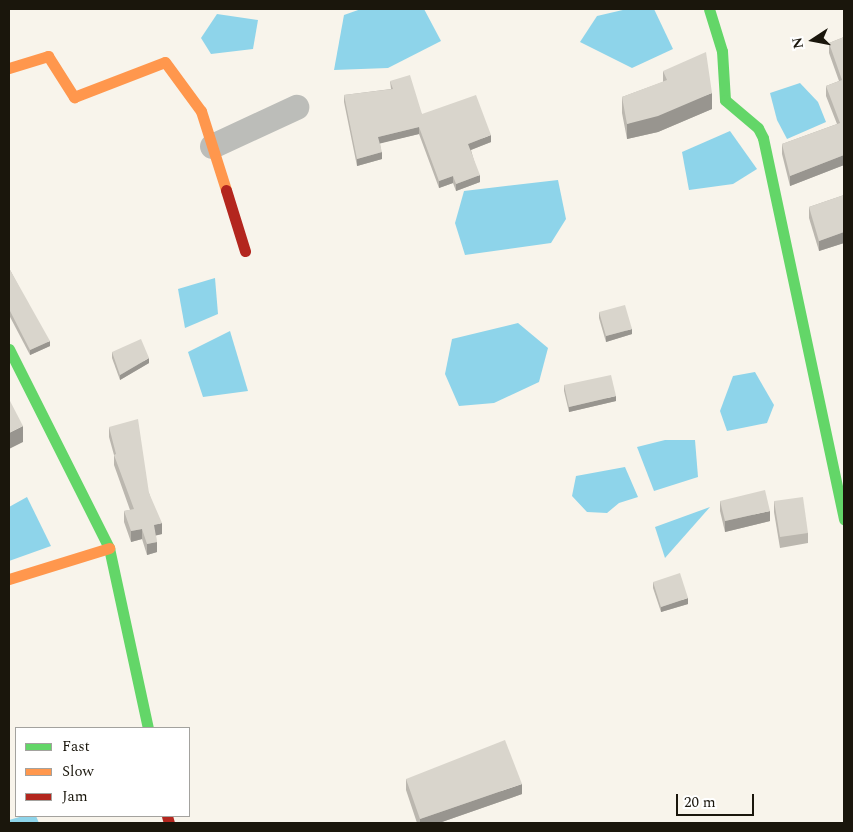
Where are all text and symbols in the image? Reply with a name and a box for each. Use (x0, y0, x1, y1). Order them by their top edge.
north arrow (788, 15, 838, 65)
text: N (786, 35, 809, 51)
legend (15, 727, 190, 817)
text: Fast (62, 735, 90, 758)
text: Slow (62, 760, 94, 783)
scale bar (678, 784, 756, 816)
text: Jam (62, 785, 88, 808)
text: 20 m (684, 791, 716, 814)

